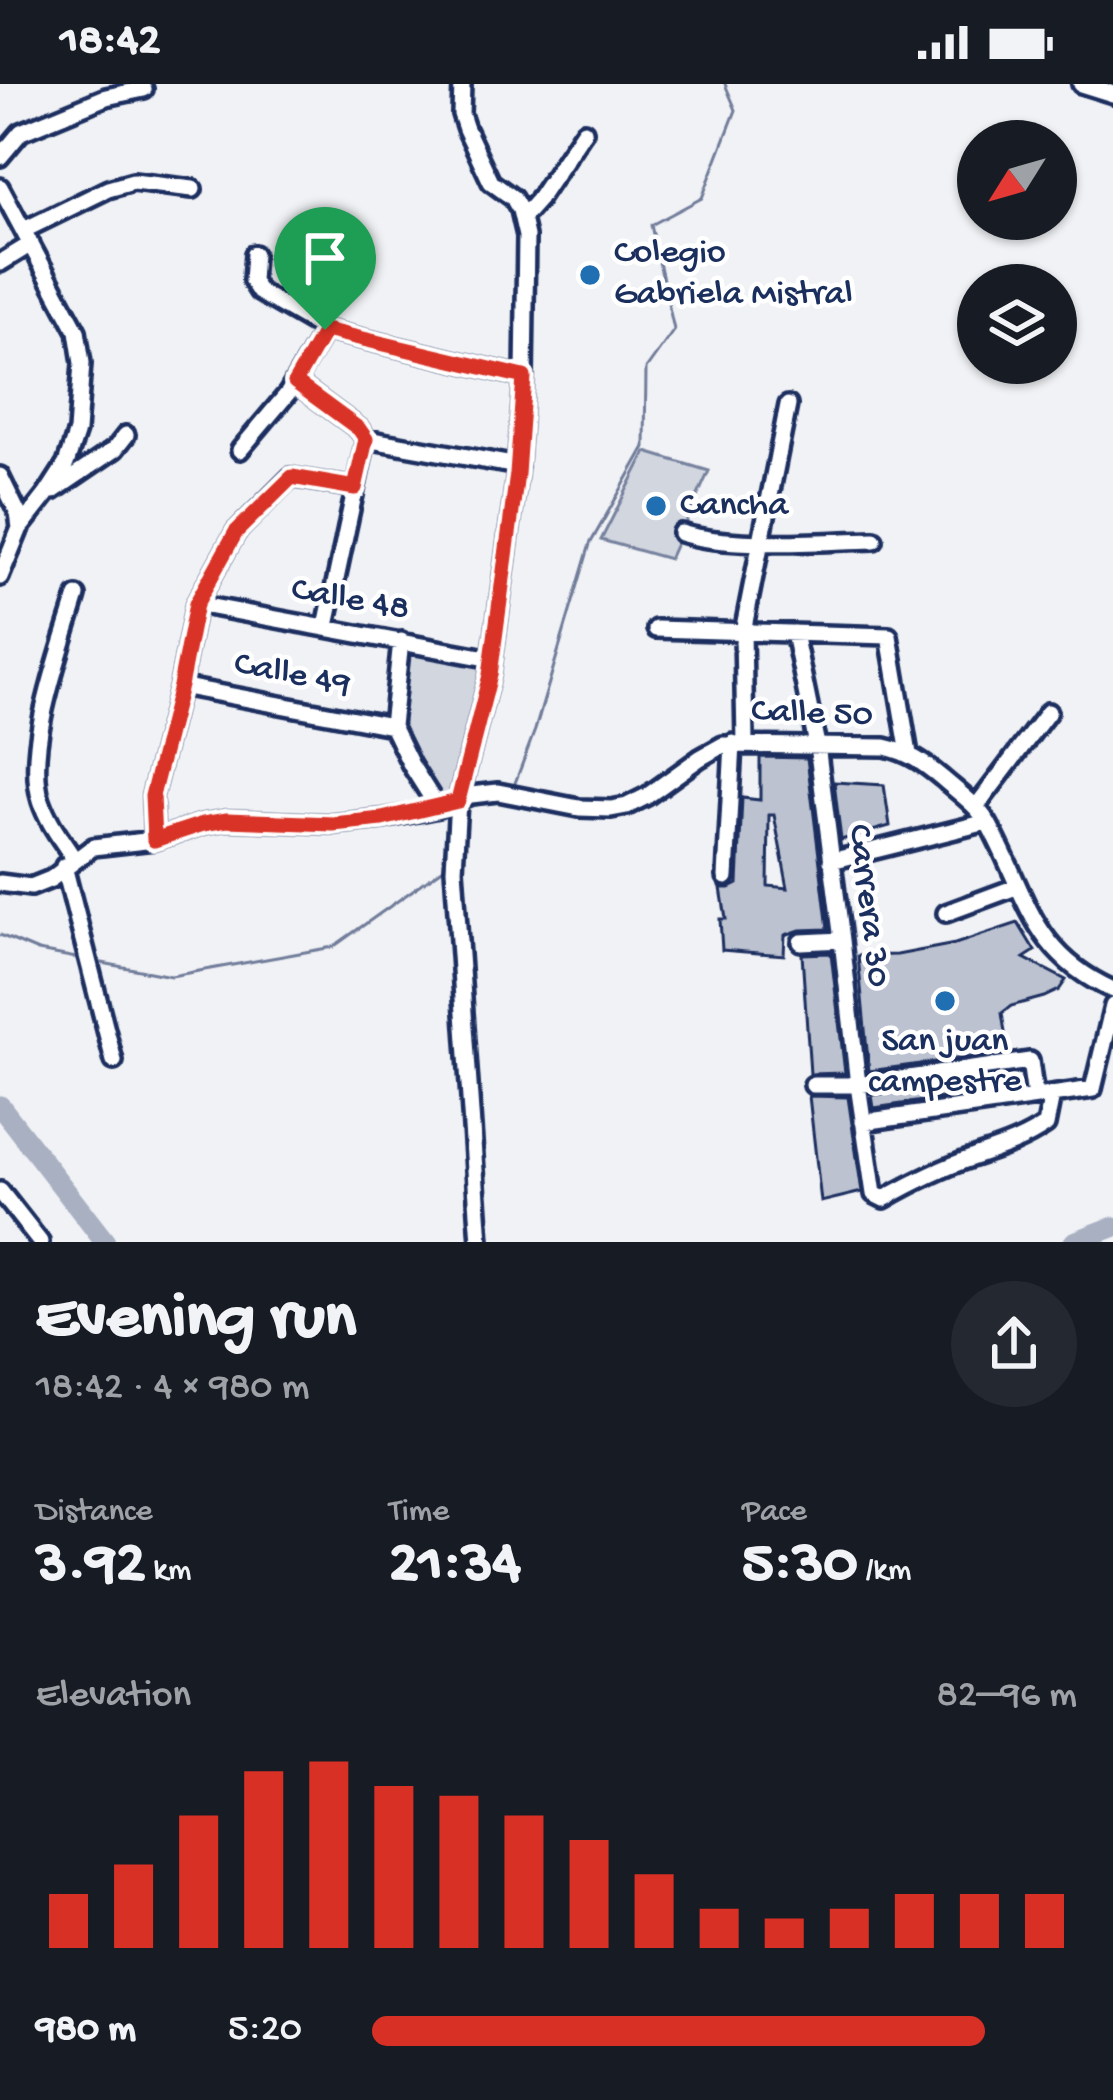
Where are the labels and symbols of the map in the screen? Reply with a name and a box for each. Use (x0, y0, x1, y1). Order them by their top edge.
north arrow (957, 120, 1077, 240)
pin (274, 207, 376, 330)
place label: Colegio Gabriela Mistral (614, 233, 853, 317)
marker: Colegio Gabriela Mistral (577, 262, 603, 288)
place label: Cancha (680, 485, 789, 528)
marker: Cancha (643, 493, 669, 519)
street label: Calle 48 (288, 569, 412, 633)
street label: Calle 49 (230, 644, 354, 708)
street label: Calle 50 (750, 691, 874, 739)
street label: Carrera 30 (836, 822, 898, 990)
marker: San juan campestre (932, 988, 958, 1014)
place label: San juan campestre (868, 1021, 1022, 1105)

